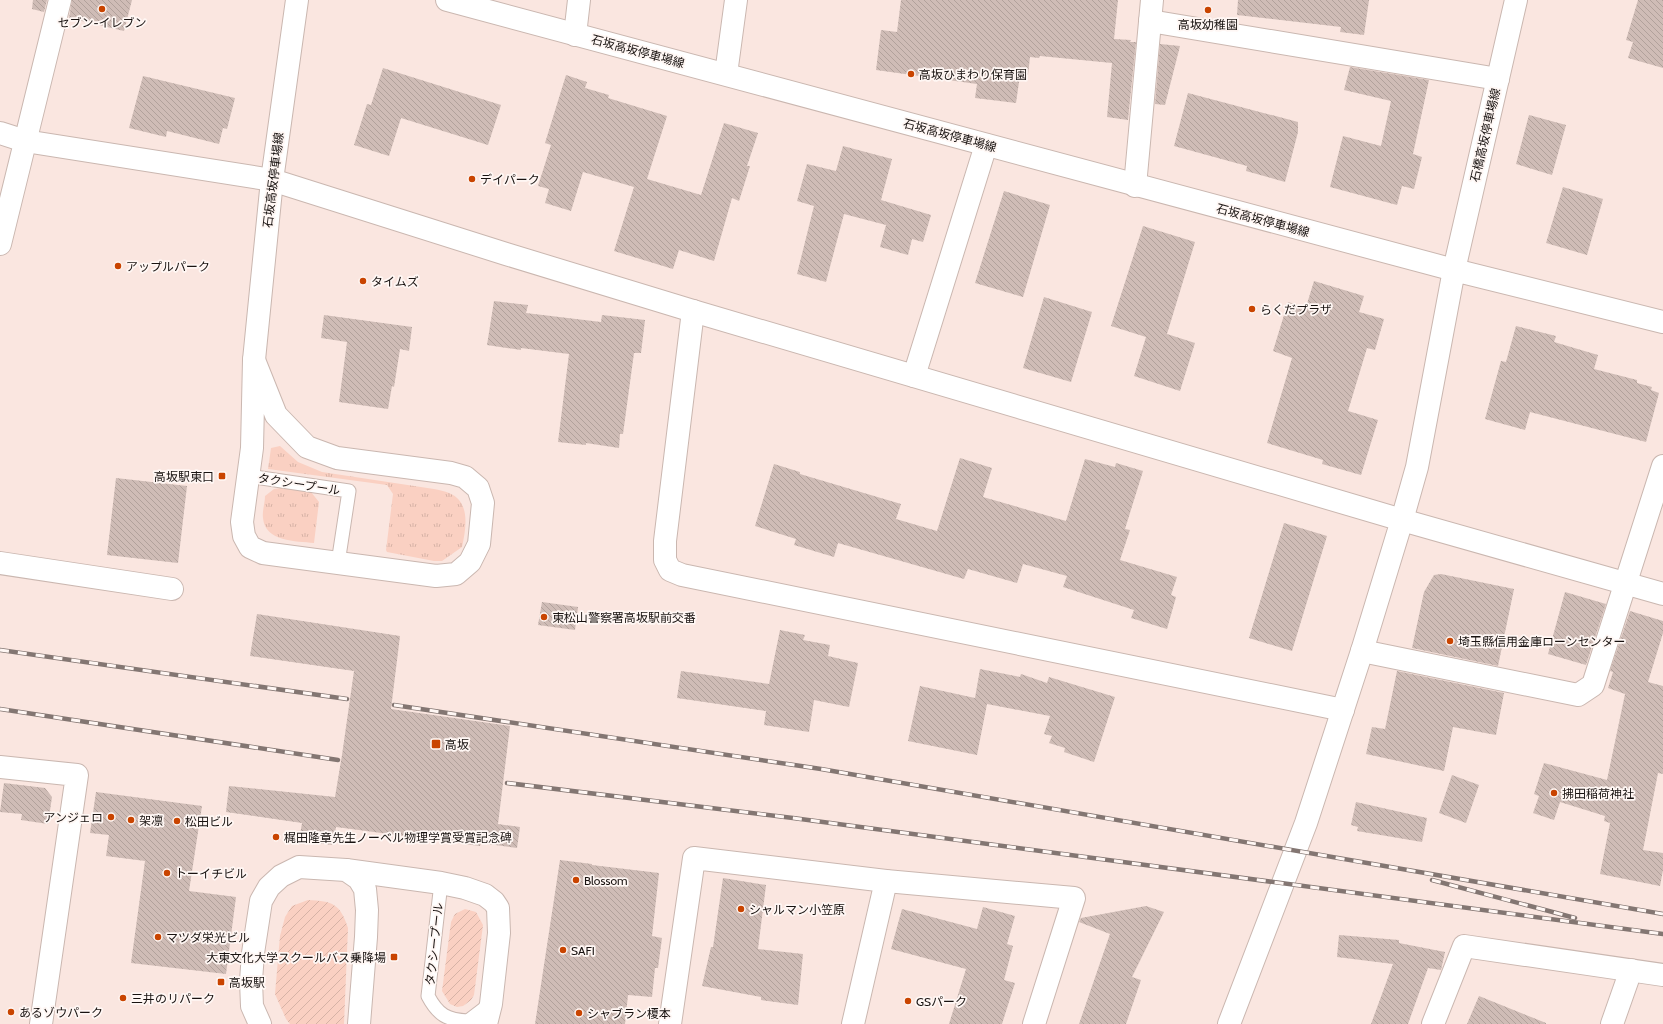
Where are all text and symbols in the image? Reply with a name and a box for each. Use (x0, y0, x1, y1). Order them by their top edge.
marker: セブン-イレブン (97, 4, 107, 14)
marker: 高坂幼稚園 (1203, 5, 1213, 15)
place label: セブン-イレブン (57, 15, 147, 30)
place label: 高坂幼稚園 (1178, 17, 1238, 32)
street label: 石坂高坂停車場線 (590, 31, 686, 71)
place label: 高坂ひまわり保育園 (919, 67, 1027, 82)
marker: 高坂ひまわり保育園 (906, 69, 916, 79)
street label: 石橋高坂停車場線 (1467, 87, 1503, 183)
street label: 石坂高坂停車場線 (902, 115, 998, 155)
street label: 石坂高坂停車場線 (260, 131, 286, 229)
place label: デイパーク (480, 172, 540, 187)
marker: デイパーク (467, 174, 477, 184)
street label: 石坂高坂停車場線 (1215, 200, 1311, 240)
place label: アップルパーク (126, 259, 210, 274)
marker: アップルパーク (113, 261, 123, 271)
place label: タイムズ (371, 274, 419, 289)
marker: タイムズ (358, 276, 368, 286)
place label: らくだプラザ (1260, 302, 1332, 317)
marker: らくだプラザ (1247, 304, 1257, 314)
place label: 高坂駅東口 (154, 469, 214, 484)
street label: タクシープール (257, 470, 341, 498)
marker: 高坂駅東口 (217, 471, 227, 481)
place label: 東松山警察署高坂駅前交番 (552, 610, 696, 625)
marker: 東松山警察署高坂駅前交番 (539, 612, 549, 622)
place label: 埼玉縣信用金庫ローンセンター (1458, 634, 1625, 649)
marker: 埼玉縣信用金庫ローンセンター (1445, 636, 1455, 646)
place label: 高坂 (445, 737, 469, 752)
marker: 高坂 (430, 738, 442, 750)
place label: 拂田稲荷神社 (1562, 786, 1634, 801)
marker: 拂田稲荷神社 (1549, 788, 1559, 798)
place label: アンジェロ (43, 810, 103, 825)
marker: アンジェロ (106, 812, 116, 822)
place label: 架凛 (139, 813, 163, 828)
place label: 松田ビル (185, 814, 233, 829)
marker: 架凛 (126, 815, 136, 825)
marker: 松田ビル (172, 816, 182, 826)
place label: 梶田隆章先生ノーベル物理学賞受賞記念碑 (284, 830, 512, 845)
marker: 梶田隆章先生ノーベル物理学賞受賞記念碑 (271, 832, 281, 842)
place label: トーイチビル (175, 866, 247, 881)
marker: トーイチビル (162, 868, 172, 878)
place label: Blossom (584, 873, 628, 888)
marker: Blossom (571, 875, 581, 885)
street label: タクシープール (422, 902, 446, 986)
place label: シャルマン小笠原 (749, 902, 845, 917)
marker: シャルマン小笠原 (736, 904, 746, 914)
place label: マツダ栄光ビル (166, 930, 250, 945)
marker: マツダ栄光ビル (153, 932, 163, 942)
place label: SAFI (571, 943, 595, 958)
marker: SAFI (558, 945, 568, 955)
place label: 大東文化大学スクールバス乗降場 (206, 950, 386, 965)
marker: 大東文化大学スクールバス乗降場 (389, 952, 399, 962)
place label: 高坂駅 (229, 975, 265, 990)
marker: 高坂駅 (216, 977, 226, 987)
place label: 三井のリパーク (131, 991, 215, 1006)
marker: 三井のリパーク (118, 993, 128, 1003)
place label: GSパーク (916, 994, 967, 1009)
marker: GSパーク (903, 996, 913, 1006)
place label: あるゾウパーク (19, 1005, 103, 1020)
place label: シャブラン榎本 (587, 1006, 671, 1021)
marker: あるゾウパーク (6, 1007, 16, 1017)
marker: シャブラン榎本 (574, 1008, 584, 1018)

